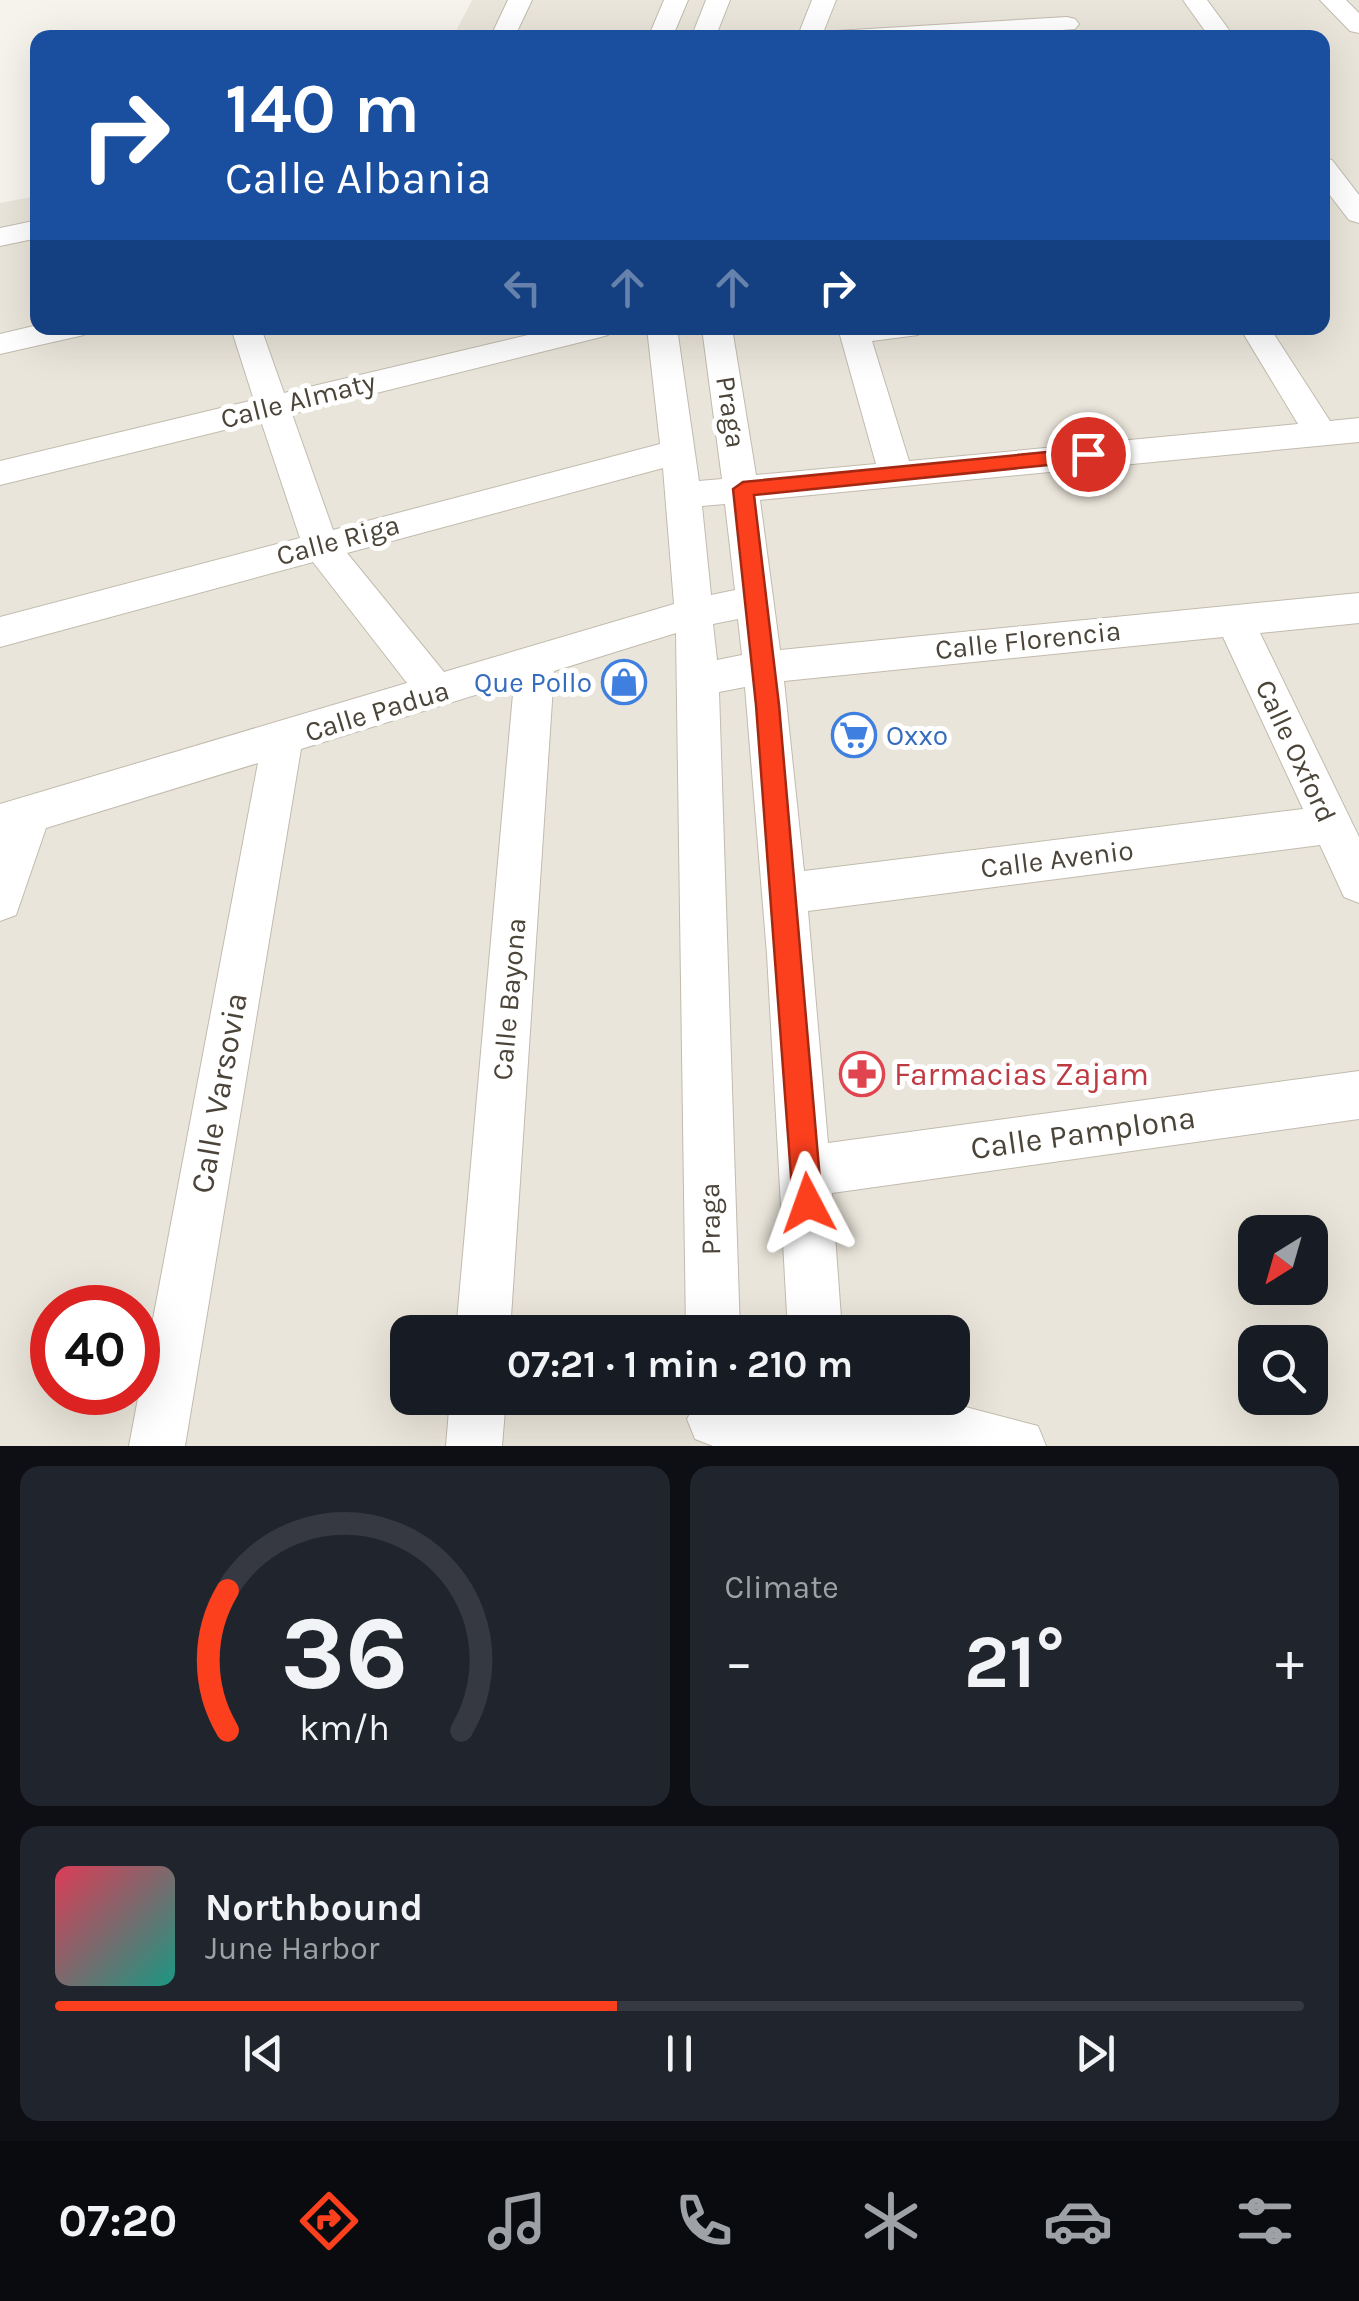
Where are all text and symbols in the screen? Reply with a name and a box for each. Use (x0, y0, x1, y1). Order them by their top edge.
text: 140 m (225, 68, 420, 150)
icon: right (60, 70, 190, 200)
text: Calle Albania (225, 152, 492, 204)
icon: left (495, 260, 550, 315)
icon: ahead (600, 260, 655, 315)
icon: ahead (705, 260, 760, 315)
icon: right (810, 260, 865, 315)
street label: Calle Almaty (217, 365, 379, 435)
street label: Praga (709, 374, 753, 450)
pin (1046, 412, 1131, 497)
icon: arrive (1061, 427, 1116, 482)
street label: Calle Riga (273, 508, 403, 572)
street label: Calle Florencia (933, 614, 1123, 666)
shop icon: Que Pollo (601, 659, 647, 705)
place label: Que Pollo (474, 666, 592, 699)
street label: Calle Padua (301, 673, 453, 749)
street label: Calle Oxford (1249, 675, 1343, 827)
supermarket icon: Oxxo (831, 712, 877, 758)
place label: Oxxo (886, 719, 948, 752)
street label: Calle Avenio (979, 833, 1135, 885)
street label: Calle Bayona (485, 916, 533, 1082)
street label: Calle Varsovia (183, 990, 255, 1196)
pharmacy icon: Farmacias Zajam (839, 1051, 885, 1097)
place label: Farmacias Zajam (894, 1056, 1149, 1093)
street label: Calle Pamplona (968, 1099, 1198, 1167)
position arrow (756, 1151, 860, 1255)
street label: Praga (693, 1183, 727, 1255)
north arrow (1238, 1215, 1328, 1305)
map controls (1238, 1215, 1328, 1415)
speed limit sign: 40 (30, 1285, 160, 1415)
button: search (1238, 1325, 1328, 1415)
text: 07:21 · 1 min · 210 m (507, 1342, 853, 1387)
text: Climate (725, 1569, 839, 1606)
text: 36 (281, 1593, 409, 1714)
text: 21° (964, 1618, 1065, 1706)
text: − (725, 1630, 753, 1694)
text: + (1275, 1630, 1304, 1694)
text: km/h (299, 1707, 390, 1749)
text: Northbound (205, 1885, 423, 1930)
text: June Harbor (205, 1930, 379, 1967)
icon: previous (236, 2026, 291, 2081)
icon: pause (652, 2026, 707, 2081)
icon: next (1068, 2026, 1123, 2081)
icon: directions (294, 2186, 364, 2256)
icon: music (482, 2186, 552, 2256)
icon: phone (669, 2186, 739, 2256)
icon: climate (856, 2186, 926, 2256)
icon: car (1043, 2186, 1113, 2256)
icon: filters (1230, 2186, 1300, 2256)
text: 07:20 (59, 2195, 177, 2247)

